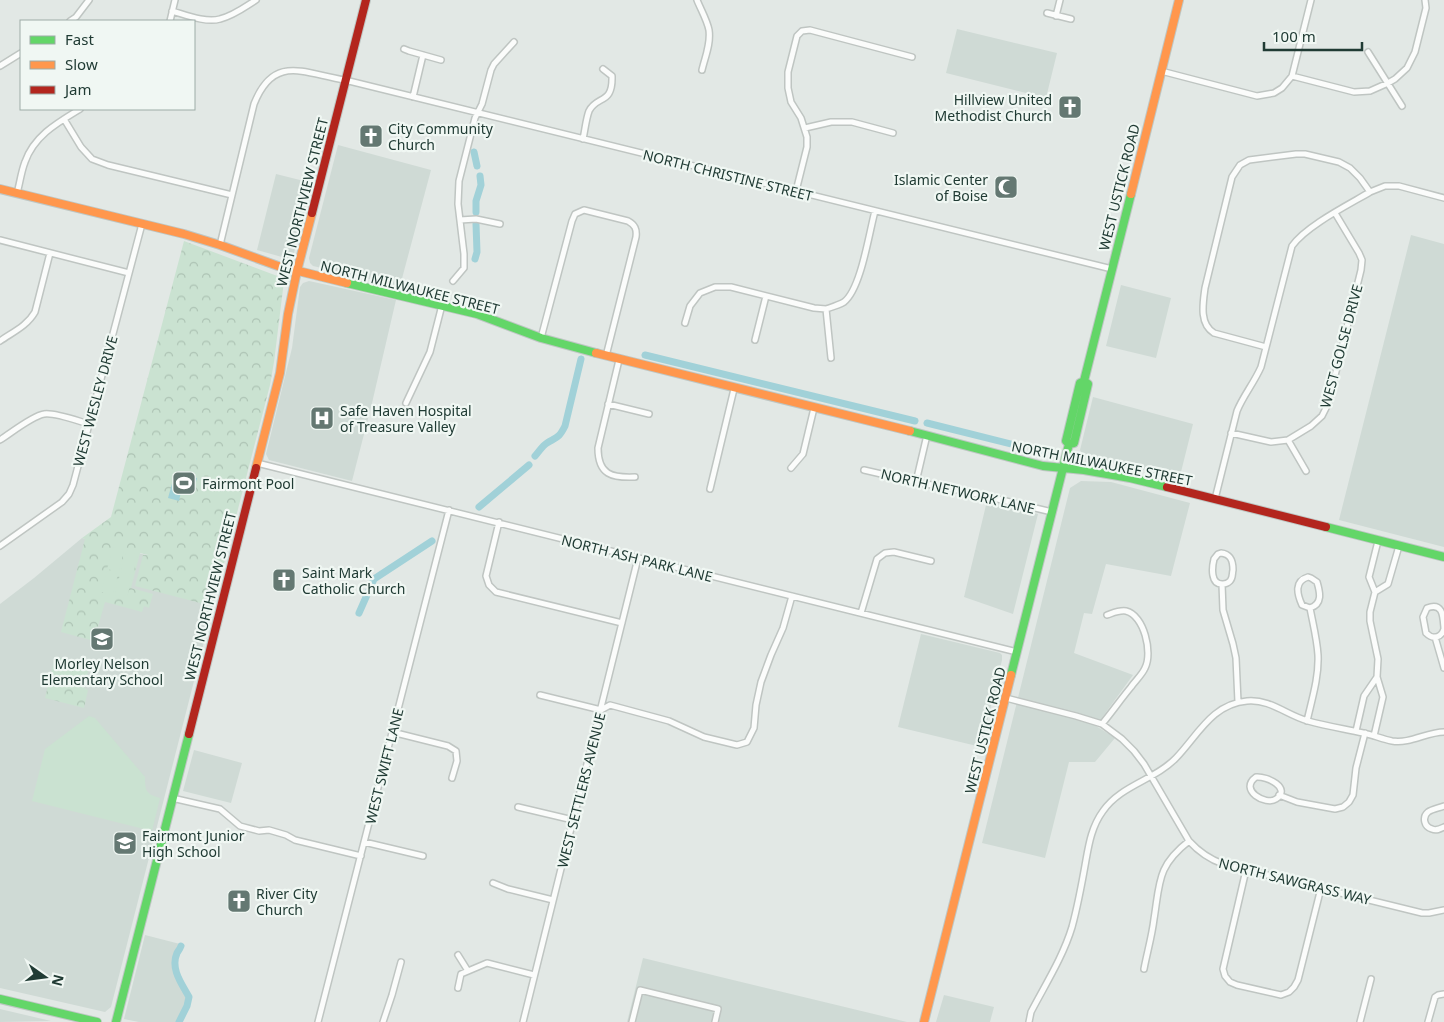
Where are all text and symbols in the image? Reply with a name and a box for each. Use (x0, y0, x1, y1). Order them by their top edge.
legend (20, 20, 195, 110)
scale bar (1264, 20, 1362, 52)
text: 100 m (1272, 26, 1316, 46)
text: Fast (65, 29, 94, 49)
text: Slow (65, 54, 98, 74)
text: Jam (63, 79, 92, 99)
place label: Hillview United Methodist Church (935, 90, 1052, 125)
church icon: Hillview United Methodist Church (1057, 94, 1083, 120)
street label: WEST NORTHVIEW STREET (272, 115, 332, 288)
place label: City Community Church (388, 119, 494, 154)
street label: WEST USTICK ROAD (1094, 122, 1144, 252)
church icon: City Community Church (358, 123, 384, 149)
street label: NORTH CHRISTINE STREET (641, 145, 815, 205)
place label: Islamic Center of Boise (894, 170, 988, 205)
mosque icon: Islamic Center of Boise (993, 174, 1019, 200)
street label: NORTH MILWAUKEE STREET (319, 256, 502, 318)
street label: WEST GOLSE DRIVE (1315, 282, 1367, 410)
street label: WEST WESLEY DRIVE (68, 333, 122, 469)
place label: Safe Haven Hospital of Treasure Valley (340, 401, 472, 436)
hospital icon: Safe Haven Hospital of Treasure Valley (309, 405, 335, 431)
street label: NORTH MILWAUKEE STREET (1010, 436, 1194, 490)
street label: NORTH NETWORK LANE (879, 464, 1037, 518)
sports icon: Fairmont Pool (171, 470, 197, 496)
place label: Fairmont Pool (202, 474, 294, 493)
street label: WEST NORTHVIEW STREET (180, 509, 240, 682)
street label: NORTH ASH PARK LANE (559, 530, 715, 586)
place label: Saint Mark Catholic Church (302, 563, 406, 598)
church icon: Saint Mark Catholic Church (271, 567, 297, 593)
school or university icon: Morley Nelson Elementary School (89, 626, 115, 652)
place label: Morley Nelson Elementary School (41, 654, 163, 689)
street label: WEST USTICK ROAD (960, 665, 1010, 795)
street label: WEST SWIFT LANE (360, 706, 408, 826)
street label: WEST SETTLERS AVENUE (552, 710, 610, 870)
place label: Fairmont Junior High School (142, 826, 245, 861)
school or university icon: Fairmont Junior High School (112, 830, 138, 856)
street label: NORTH SAWGRASS WAY (1217, 853, 1373, 909)
place label: River City Church (256, 884, 318, 919)
church icon: River City Church (226, 888, 252, 914)
north arrow (20, 952, 70, 1002)
text: N (48, 972, 69, 988)

